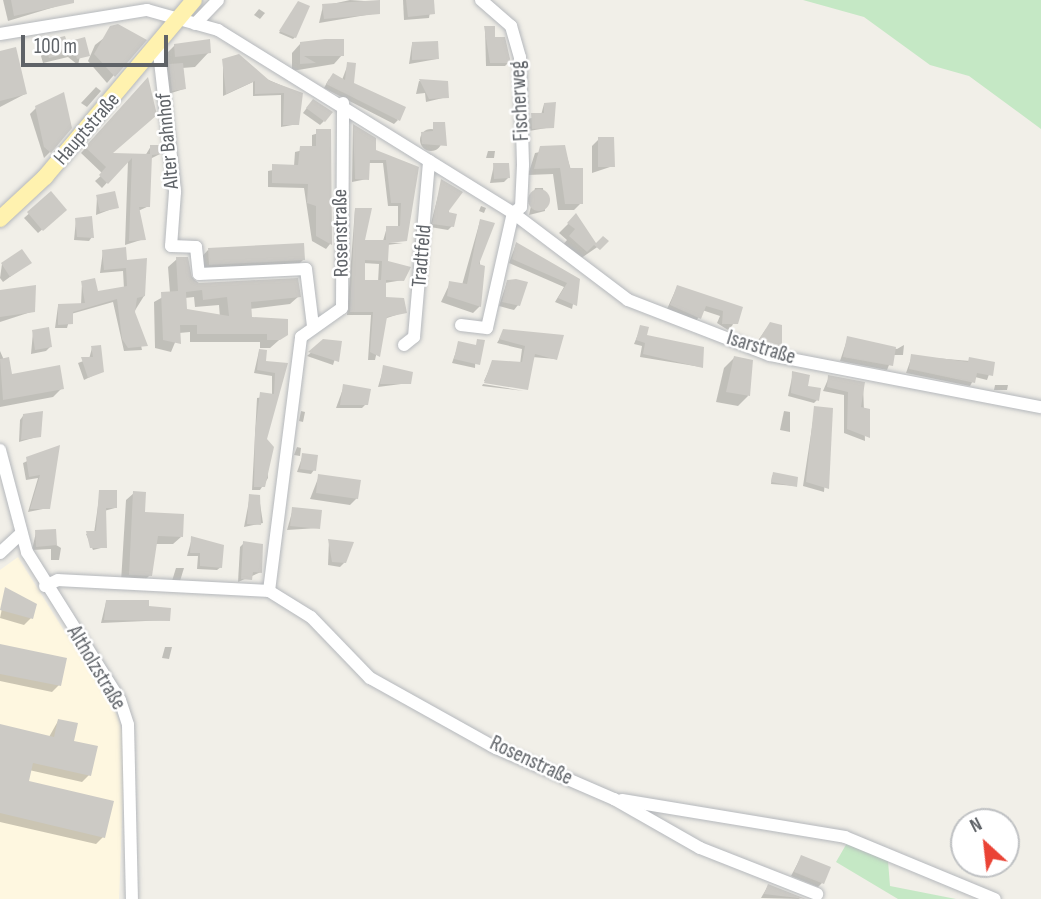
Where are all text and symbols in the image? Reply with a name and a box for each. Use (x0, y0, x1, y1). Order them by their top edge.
scale bar (24, 21, 172, 65)
text: 100 m (34, 34, 77, 59)
street label: Fischerweg (505, 60, 535, 142)
street label: Hauptstraße (49, 88, 125, 170)
street label: Alter Bahnhof (151, 92, 185, 190)
street label: Rosenstraße (328, 189, 354, 277)
street label: Tradtfeld (407, 224, 437, 288)
street label: Isarstraße (724, 326, 798, 370)
street label: Altholzstraße (61, 621, 131, 715)
street label: Rosenstraße (486, 731, 576, 791)
north arrow (950, 808, 1020, 878)
text: N (966, 813, 986, 838)

